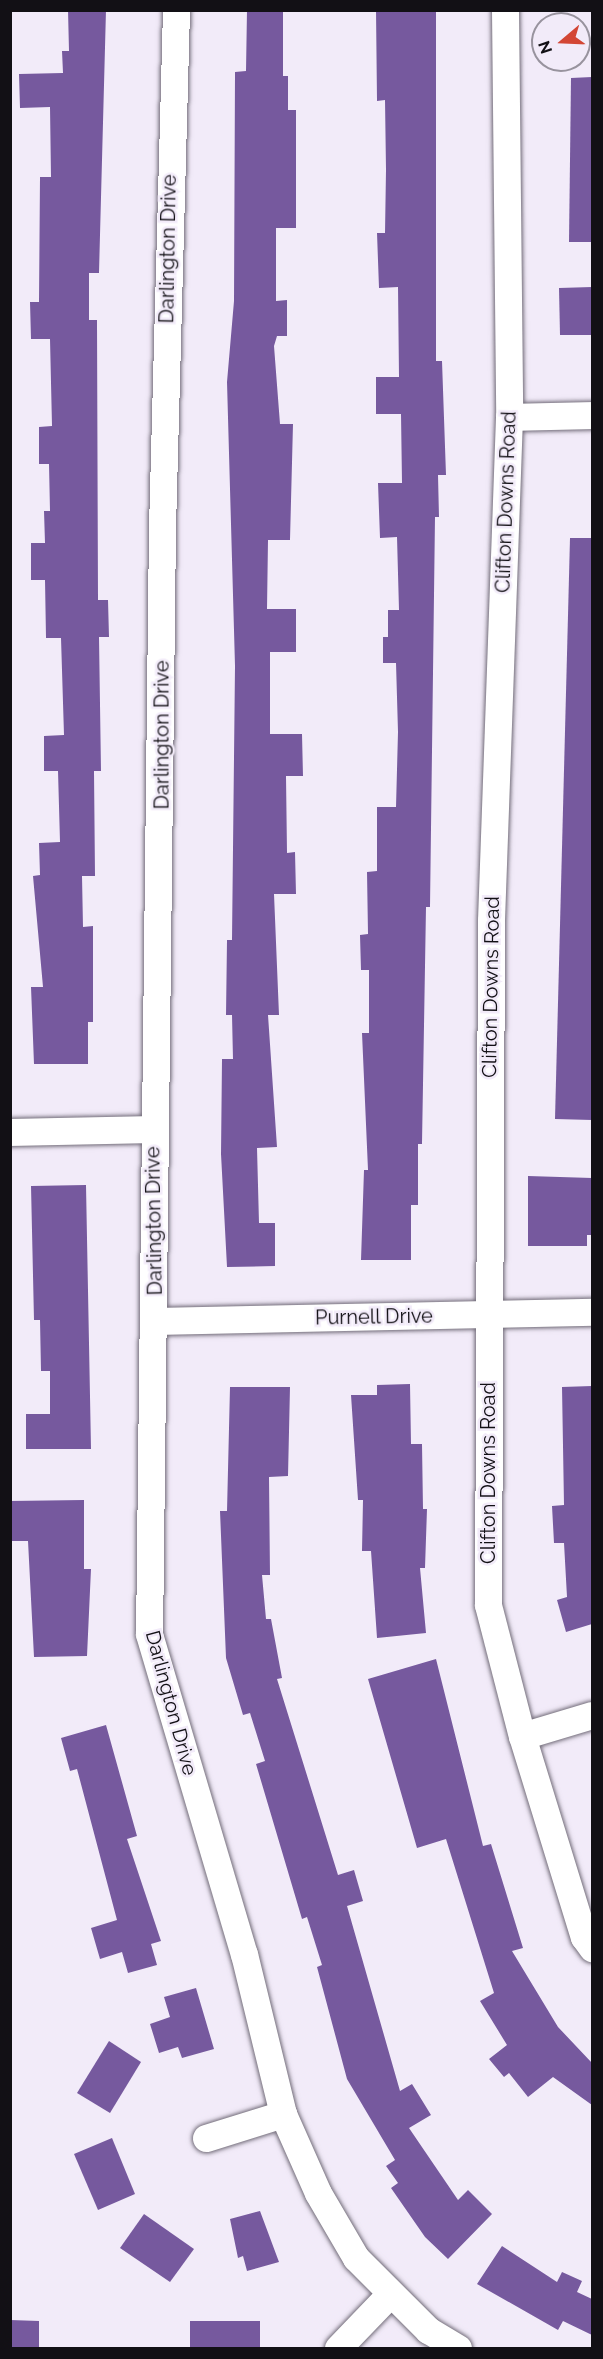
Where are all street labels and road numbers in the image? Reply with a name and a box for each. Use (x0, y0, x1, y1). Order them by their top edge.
street label: Darlington Drive (155, 174, 181, 324)
street label: Clifton Downs Road (491, 411, 521, 593)
street label: Darlington Drive (150, 661, 174, 809)
street label: Clifton Downs Road (477, 896, 505, 1078)
street label: Darlington Drive (141, 1146, 167, 1296)
street label: Purnell Drive (315, 1304, 433, 1330)
street label: Clifton Downs Road (476, 1382, 500, 1564)
street label: Darlington Drive (140, 1628, 202, 1778)

